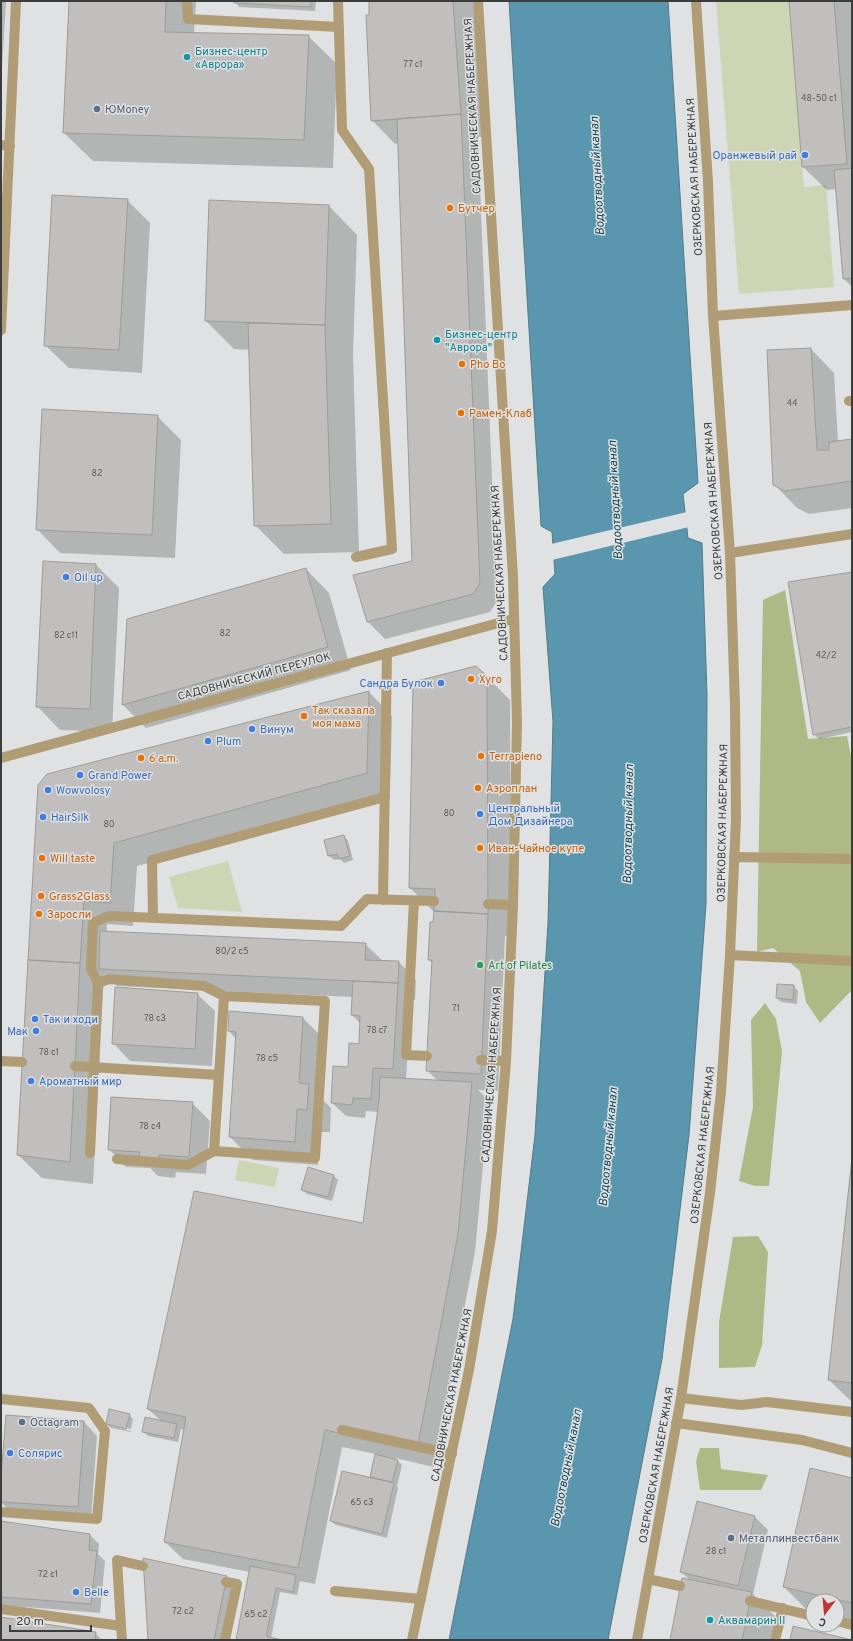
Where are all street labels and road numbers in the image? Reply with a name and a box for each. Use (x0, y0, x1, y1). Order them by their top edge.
street label: САДОВНИЧЕСКАЯ НАБЕРЕЖНАЯ (461, 18, 485, 194)
street label: ОЗЕРКОВСКАЯ НАБЕРЕЖНАЯ (684, 98, 706, 256)
street label: ОЗЕРКОВСКАЯ НАБЕРЕЖНАЯ (701, 421, 727, 580)
street label: САДОВНИЧЕСКАЯ НАБЕРЕЖНАЯ (488, 485, 512, 661)
street label: САДОВНИЧЕСКИЙ ПЕРЕУЛОК (176, 649, 332, 704)
street label: ОЗЕРКОВСКАЯ НАБЕРЕЖНАЯ (715, 744, 731, 902)
street label: САДОВНИЧЕСКАЯ НАБЕРЕЖНАЯ (479, 987, 505, 1163)
street label: ОЗЕРКОВСКАЯ НАБЕРЕЖНАЯ (688, 1066, 718, 1225)
street label: САДОВНИЧЕСКАЯ НАБЕРЕЖНАЯ (428, 1307, 476, 1483)
street label: ОЗЕРКОВСКАЯ НАБЕРЕЖНАЯ (636, 1386, 678, 1544)

